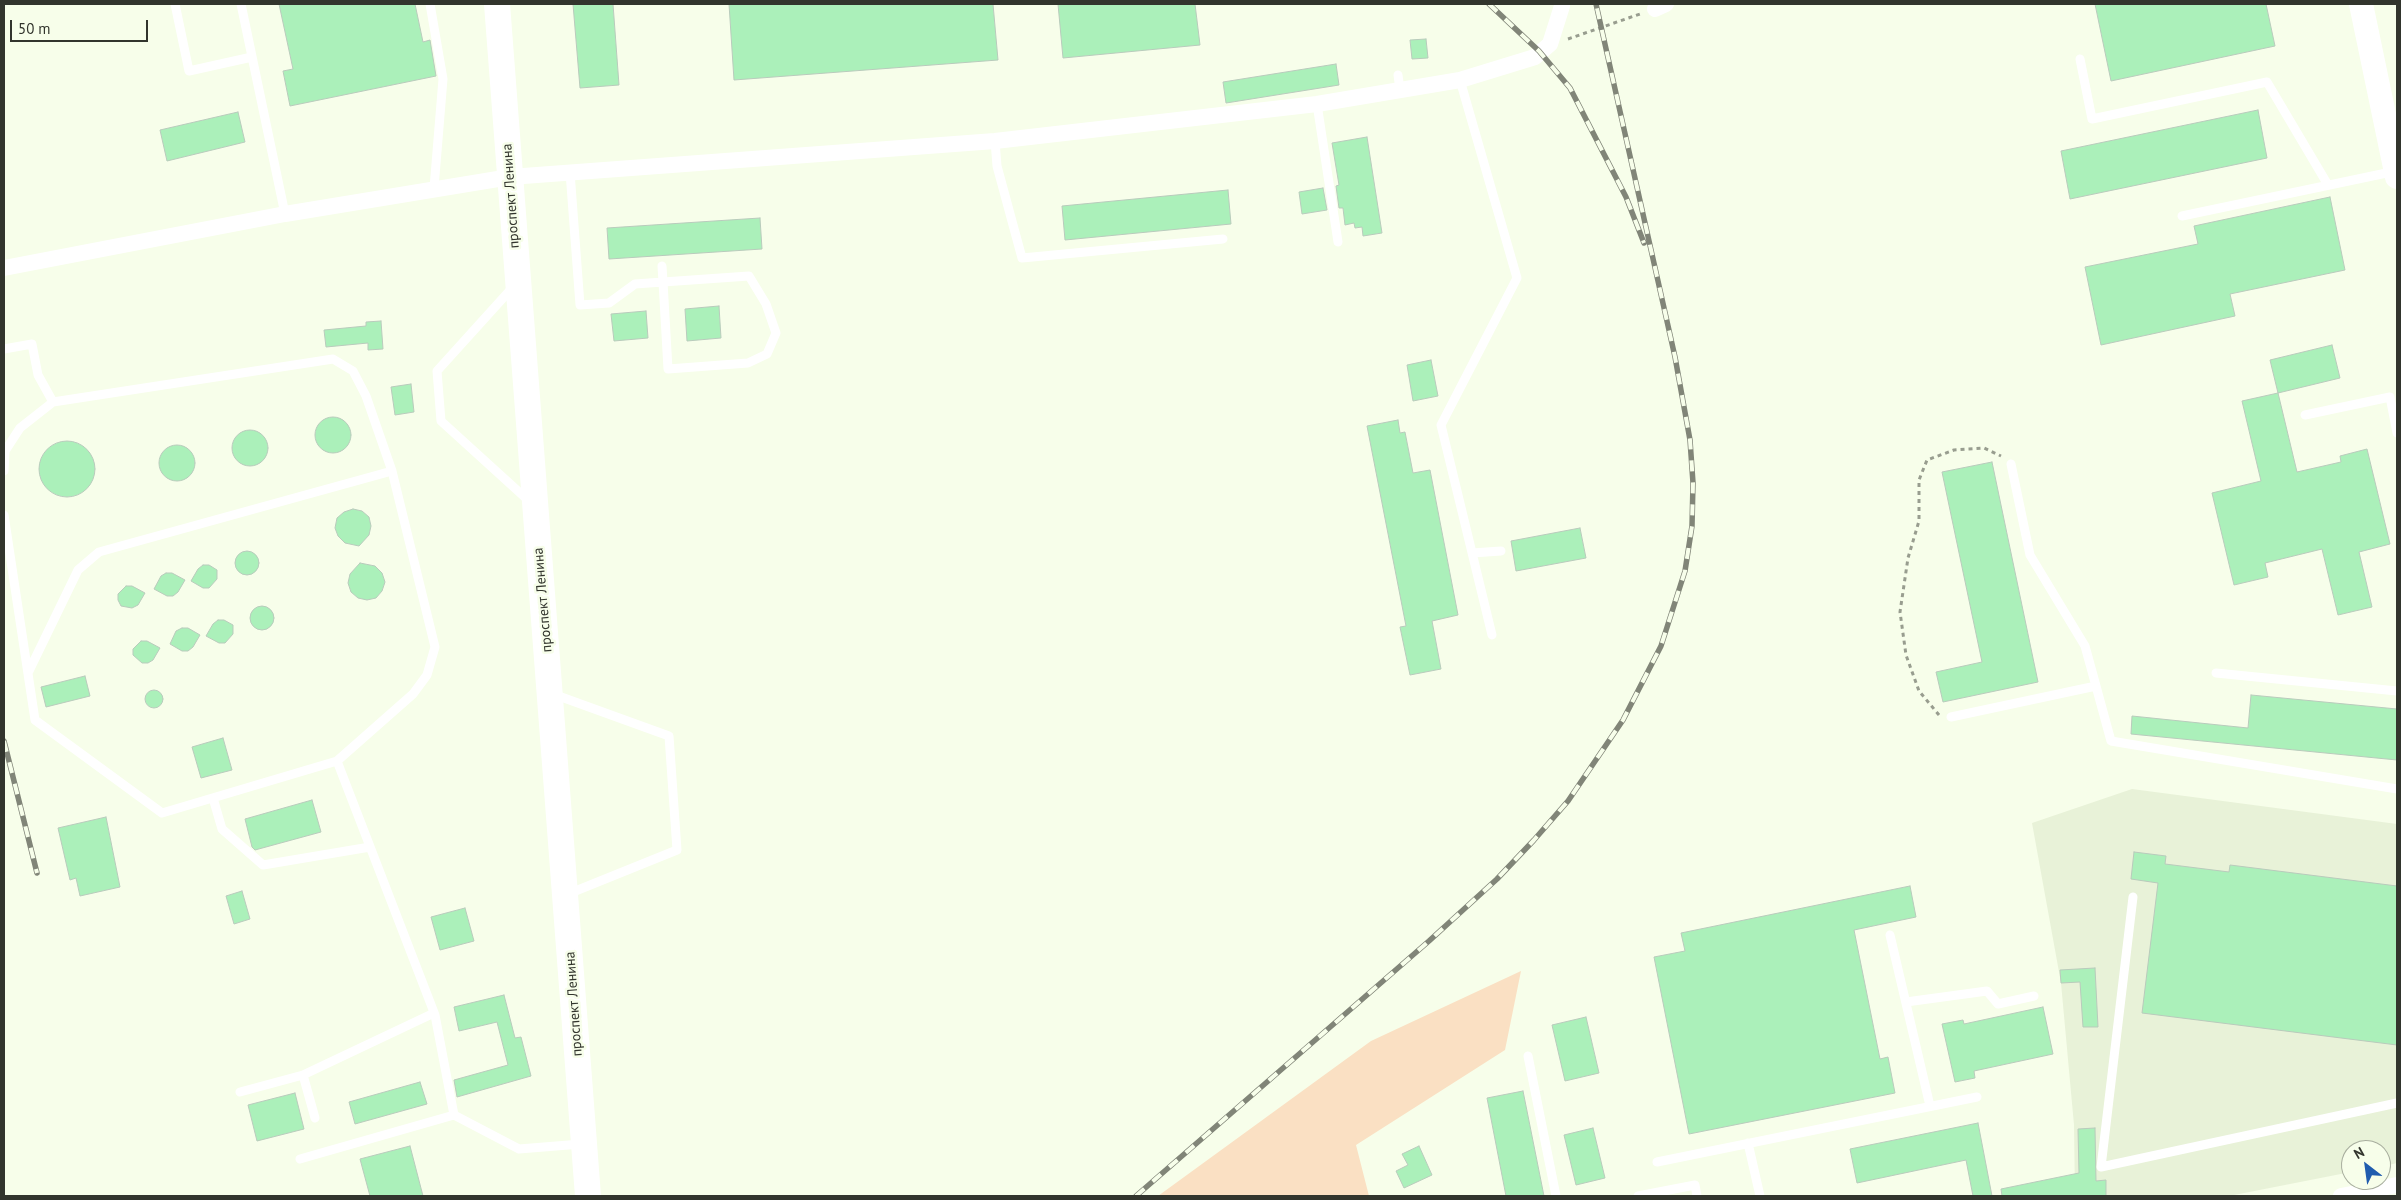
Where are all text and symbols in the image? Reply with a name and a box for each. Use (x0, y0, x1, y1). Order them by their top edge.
scale bar (12, 10, 150, 42)
text: 50 m (18, 19, 51, 38)
street label: проспект Ленина (499, 143, 523, 249)
street label: проспект Ленина (530, 547, 556, 653)
street label: проспект Ленина (562, 951, 586, 1057)
north arrow (2341, 1140, 2391, 1190)
text: N (2351, 1143, 2367, 1163)

